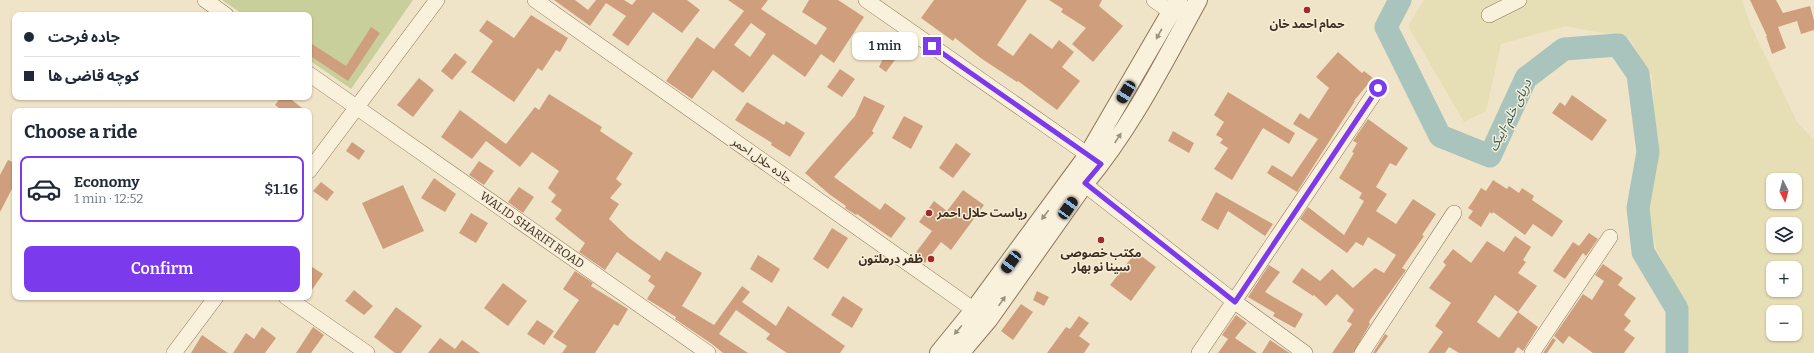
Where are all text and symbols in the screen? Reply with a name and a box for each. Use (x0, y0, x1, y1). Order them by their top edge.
marker: حمام احمد خان (1302, 5, 1312, 15)
place label: حمام احمد خان (1269, 17, 1345, 33)
text: جاده فرحت (48, 28, 120, 46)
one-way arrow (1156, 28, 1162, 40)
callout: 1 min (852, 32, 918, 60)
route end (923, 37, 941, 55)
text: 1 min (869, 38, 901, 53)
text: کوچه قاضی ها (48, 67, 139, 85)
water label: دریای خلم-ایبک (1485, 76, 1538, 155)
car (1115, 79, 1137, 105)
route start (1369, 79, 1387, 97)
text: Choose a ride (24, 121, 137, 143)
one-way arrow (1114, 132, 1121, 144)
street label: جاده حلال احمر (728, 134, 795, 186)
icon: car (26, 171, 62, 207)
text: Economy (74, 173, 140, 191)
north arrow (1766, 173, 1802, 209)
map controls (1766, 173, 1802, 341)
text: $1.16 (264, 180, 298, 198)
street label: WALID SHARIFI ROAD (477, 189, 587, 271)
text: 1 min · 12:52 (74, 191, 143, 206)
car (1056, 195, 1080, 221)
place label: ریاست حلال احمر (936, 206, 1028, 220)
marker: ریاست حلال احمر (924, 208, 934, 218)
one-way arrow (1041, 210, 1049, 221)
button: layers (1766, 217, 1802, 253)
marker: مکتب خصوصی سینا نو بهار (1096, 235, 1106, 245)
button: Confirm (24, 246, 300, 292)
place label: مکتب خصوصی سینا نو بهار (1060, 246, 1142, 274)
car (999, 249, 1023, 275)
place label: ظفر درملتون (858, 252, 923, 266)
marker: ظفر درملتون (926, 254, 936, 264)
button: + (1766, 261, 1802, 297)
one-way arrow (998, 296, 1006, 306)
button: − (1766, 305, 1802, 341)
one-way arrow (954, 325, 963, 335)

